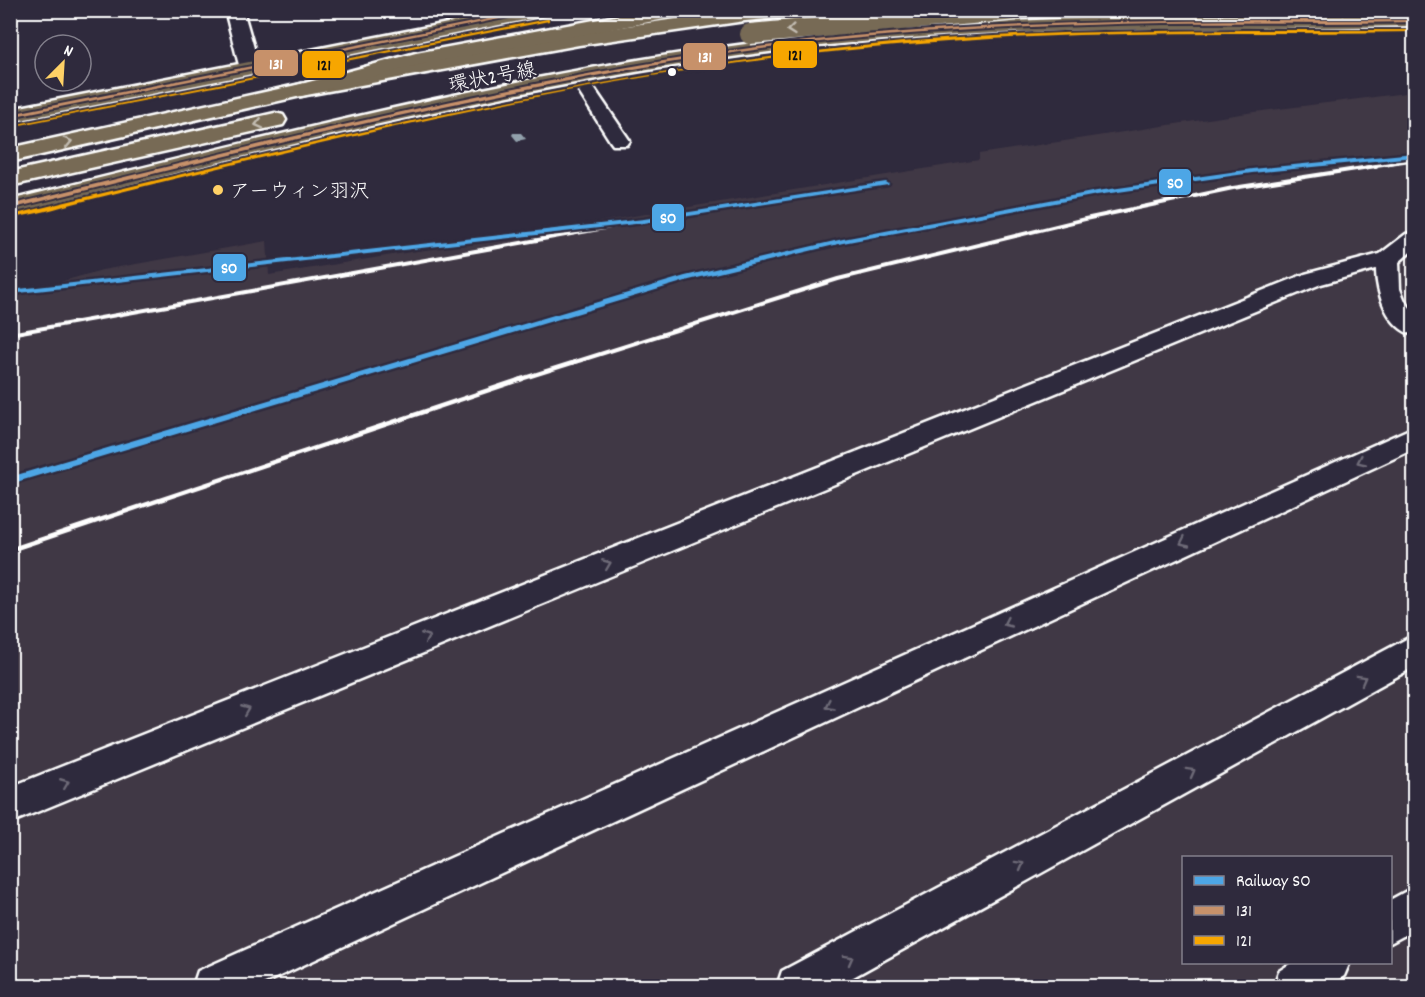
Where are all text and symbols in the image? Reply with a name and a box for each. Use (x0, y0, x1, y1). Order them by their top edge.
one-way arrow (786, 23, 795, 36)
north arrow (33, 33, 93, 93)
text: N (60, 39, 76, 64)
line badge: 121 (772, 40, 818, 69)
line badge: 131 (682, 42, 727, 71)
text: 121 (788, 45, 802, 68)
text: 131 (698, 47, 712, 70)
line badge: 131 (253, 49, 299, 77)
line badge: 121 (301, 50, 346, 79)
text: 131 (269, 54, 283, 77)
text: 121 (317, 55, 331, 78)
street label: 環状2号線 (446, 57, 539, 101)
unlabelled marker (666, 66, 678, 78)
one-way arrow (254, 116, 264, 129)
one-way arrow (62, 136, 72, 149)
line badge: SO (1158, 168, 1192, 196)
text: SO (1167, 173, 1183, 196)
place label: アーウィン羽沢 (230, 179, 369, 207)
marker: アーウィン羽沢 (211, 183, 225, 197)
line badge: SO (651, 203, 685, 232)
text: SO (660, 208, 676, 231)
line badge: SO (212, 253, 247, 282)
text: SO (221, 258, 237, 281)
one-way arrow (1357, 454, 1368, 466)
one-way arrow (1179, 535, 1190, 547)
one-way arrow (601, 559, 612, 571)
one-way arrow (1002, 616, 1013, 628)
one-way arrow (420, 632, 431, 644)
one-way arrow (1356, 675, 1367, 686)
one-way arrow (825, 697, 836, 709)
one-way arrow (239, 705, 250, 717)
one-way arrow (1185, 768, 1195, 779)
one-way arrow (58, 778, 69, 790)
legend (1182, 856, 1392, 964)
one-way arrow (1014, 861, 1024, 872)
text: Railway SO (1236, 870, 1311, 895)
text: 131 (1236, 900, 1252, 925)
text: 121 (1236, 930, 1252, 955)
one-way arrow (843, 954, 853, 966)

